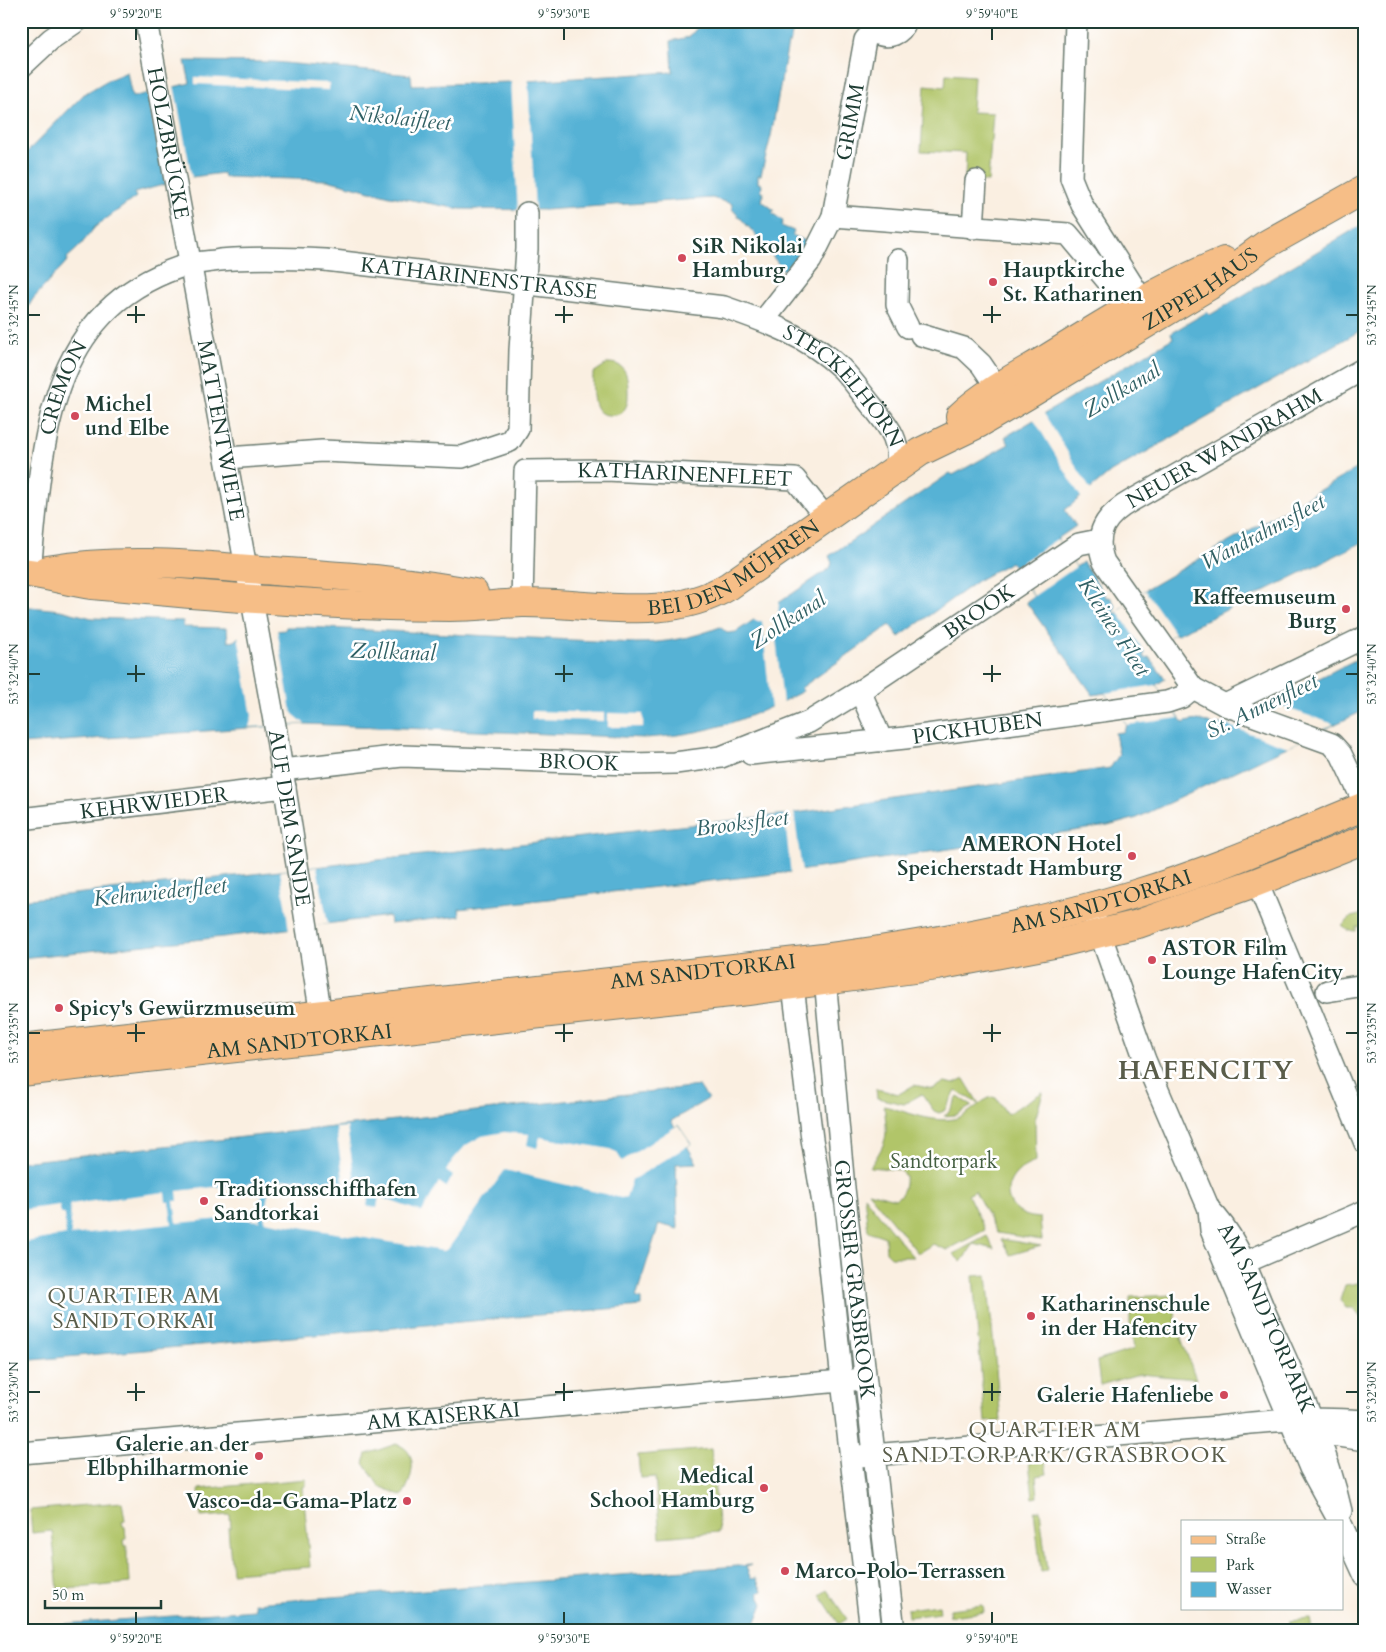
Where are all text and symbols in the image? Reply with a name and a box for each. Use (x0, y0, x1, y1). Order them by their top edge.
text: 9°59'20"E (110, 6, 162, 22)
text: 9°59'30"E (538, 6, 590, 22)
text: 9°59'40"E (966, 6, 1018, 22)
street label: HOLZBRÜCKE (140, 65, 196, 221)
street label: GRIMM (829, 81, 871, 163)
water label: Nikolaifleet (348, 98, 453, 138)
place label: SiR Nikolai Hamburg (692, 232, 804, 285)
street label: ZIPPELHAUS (1137, 240, 1264, 337)
street label: KATHARINENSTRASSE (359, 250, 599, 306)
marker: SiR Nikolai Hamburg (676, 252, 688, 264)
place label: Hauptkirche St. Katharinen (1003, 256, 1143, 309)
marker: Hauptkirche St. Katharinen (987, 276, 999, 288)
text: 53°32'45"N (6, 284, 22, 345)
text: 53°32'45"N (1364, 284, 1380, 345)
street label: STECKELHÖRN (778, 317, 911, 451)
street label: CREMON (32, 335, 94, 438)
street label: MATTENTWIETE (190, 337, 252, 523)
water label: Zollkanal (1078, 355, 1167, 425)
street label: NEUER WANDRAHM (1121, 381, 1328, 515)
place label: Michel und Elbe (85, 390, 170, 443)
marker: Michel und Elbe (69, 410, 81, 422)
street label: KATHARINENFLEET (577, 455, 793, 493)
water label: Wandrahmsfleet (1196, 486, 1331, 577)
street label: BEI DEN MÜHREN (646, 512, 826, 623)
water label: Kleines Fleet (1071, 572, 1158, 683)
street label: BROOK (937, 576, 1021, 646)
place label: Kaffeemuseum Burg (1193, 583, 1337, 636)
water label: Zollkanal (744, 584, 833, 656)
marker: Kaffeemuseum Burg (1340, 603, 1352, 615)
water label: Zollkanal (350, 636, 437, 669)
text: 53°32'40"N (6, 643, 22, 704)
text: 53°32'40"N (1364, 643, 1380, 704)
water label: St. Annenfleet (1201, 666, 1323, 746)
street label: PICKHUBEN (911, 705, 1045, 751)
street label: AUF DEM SANDE (261, 728, 318, 909)
street label: BROOK (538, 746, 620, 778)
street label: KEHRWIEDER (78, 779, 230, 826)
water label: Brooksfleet (694, 802, 791, 844)
place label: AMERON Hotel Speicherstadt Hamburg (897, 830, 1122, 883)
marker: AMERON Hotel Speicherstadt Hamburg (1126, 850, 1138, 862)
street label: AM SANDTORKAI (1008, 862, 1195, 940)
water label: Kehrwiederfleet (92, 870, 229, 914)
place label: ASTOR Film Lounge HafenCity (1162, 934, 1343, 987)
street label: AM SANDTORKAI (608, 947, 797, 996)
marker: ASTOR Film Lounge HafenCity (1146, 954, 1158, 966)
place label: Spicy's Gewürzmuseum (69, 994, 296, 1023)
text: 53°32'35"N (6, 1002, 22, 1063)
marker: Spicy's Gewürzmuseum (53, 1002, 65, 1014)
text: 53°32'35"N (1364, 1002, 1380, 1063)
street label: AM SANDTORKAI (205, 1016, 394, 1066)
district label: HAFENCITY (1118, 1053, 1294, 1088)
park label: Sandtorpark (890, 1147, 999, 1176)
street label: GROSSER GRASBROOK (827, 1158, 882, 1401)
place label: Traditionsschiffhafen Sandtorkai (214, 1175, 417, 1228)
marker: Traditionsschiffhafen Sandtorkai (198, 1195, 210, 1207)
street label: AM SANDTORPARK (1211, 1216, 1322, 1418)
district label: QUARTIER AM SANDTORKAI (47, 1281, 221, 1336)
place label: Katharinenschule in der Hafencity (1041, 1290, 1210, 1343)
marker: Katharinenschule in der Hafencity (1025, 1310, 1037, 1322)
text: 53°32'30"N (6, 1361, 22, 1422)
text: 53°32'30"N (1364, 1361, 1380, 1422)
place label: Galerie Hafenliebe (1037, 1381, 1214, 1410)
marker: Galerie Hafenliebe (1218, 1389, 1230, 1401)
street label: AM KAISERKAI (365, 1395, 521, 1437)
district label: QUARTIER AM SANDTORPARK/GRASBROOK (882, 1415, 1228, 1470)
place label: Galerie an der Elbphilharmonie (86, 1430, 250, 1483)
marker: Galerie an der Elbphilharmonie (253, 1450, 265, 1462)
place label: Medical School Hamburg (590, 1462, 754, 1515)
marker: Medical School Hamburg (758, 1482, 770, 1494)
place label: Vasco-da-Gama-Platz (186, 1487, 398, 1516)
marker: Vasco-da-Gama-Platz (401, 1495, 413, 1507)
legend (1181, 1520, 1344, 1610)
text: Straße (1226, 1529, 1266, 1549)
text: Park (1226, 1555, 1255, 1575)
place label: Marco-Polo-Terrassen (795, 1557, 1006, 1586)
marker: Marco-Polo-Terrassen (779, 1565, 791, 1577)
scale bar (45, 1577, 161, 1609)
text: Wasser (1225, 1579, 1272, 1599)
text: 50 m (52, 1585, 84, 1605)
text: 9°59'20"E (110, 1631, 162, 1647)
text: 9°59'30"E (538, 1631, 590, 1647)
text: 9°59'40"E (966, 1631, 1018, 1647)

